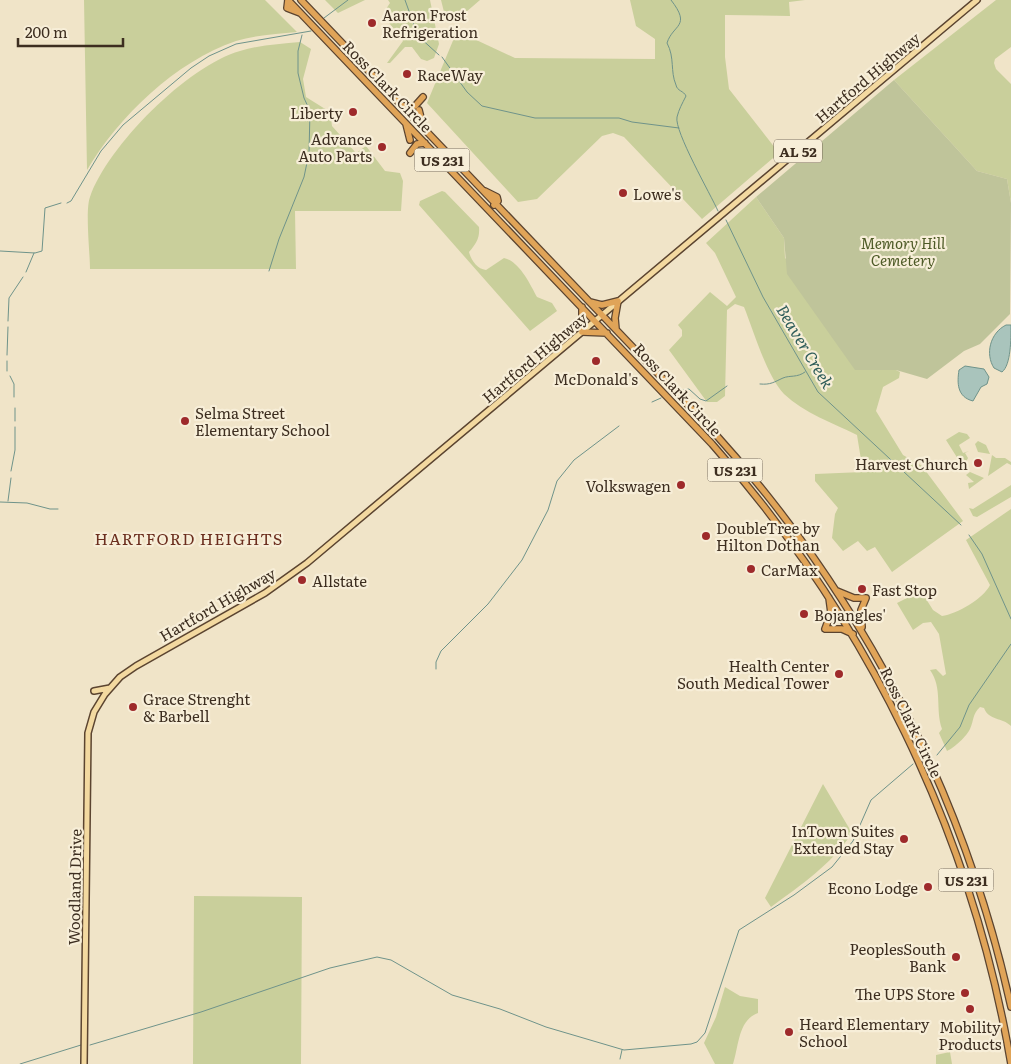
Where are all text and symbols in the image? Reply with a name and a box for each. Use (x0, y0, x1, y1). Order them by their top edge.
place label: Aaron Frost Refrigeration (382, 3, 478, 43)
scale bar (18, 15, 122, 47)
marker: Aaron Frost Refrigeration (366, 17, 378, 29)
text: 200 m (25, 20, 68, 43)
street label: Hartford Highway (809, 26, 925, 128)
street label: Ross Clark Circle (338, 35, 438, 137)
place label: RaceWay (417, 63, 483, 86)
marker: RaceWay (401, 68, 413, 80)
place label: Liberty (290, 101, 343, 124)
marker: Liberty (347, 106, 359, 118)
place label: Advance Auto Parts (298, 127, 372, 167)
road number: AL 52 (774, 140, 822, 162)
marker: Advance Auto Parts (376, 141, 388, 153)
road number: US 231 (414, 148, 470, 172)
place label: Lowe's (633, 182, 681, 205)
marker: Lowe's (617, 187, 629, 199)
park label: Memory Hill Cemetery (861, 231, 946, 271)
water label: Beaver Creek (771, 299, 841, 393)
street label: Hartford Highway (476, 306, 592, 408)
street label: Ross Clark Circle (629, 337, 728, 441)
marker: McDonald's (590, 355, 602, 367)
place label: McDonald's (554, 367, 638, 390)
place label: Selma Street Elementary School (195, 401, 330, 441)
marker: Selma Street Elementary School (179, 415, 191, 427)
place label: Harvest Church (855, 452, 968, 475)
marker: Harvest Church (972, 457, 984, 469)
road number: US 231 (708, 458, 762, 482)
place label: Volkswagen (585, 474, 671, 497)
marker: Volkswagen (675, 479, 687, 491)
place label: DoubleTree by Hilton Dothan (716, 516, 820, 556)
district label: HARTFORD HEIGHTS (95, 526, 283, 550)
marker: DoubleTree by Hilton Dothan (700, 530, 712, 542)
place label: CarMax (761, 558, 818, 581)
street label: Hartford Highway (155, 561, 280, 647)
marker: CarMax (745, 563, 757, 575)
place label: Allstate (312, 569, 367, 592)
marker: Allstate (296, 574, 308, 586)
place label: Fast Stop (872, 578, 937, 601)
marker: Fast Stop (856, 583, 868, 595)
place label: Bojangles' (814, 603, 886, 626)
marker: Bojangles' (798, 608, 810, 620)
place label: Health Center South Medical Tower (677, 654, 829, 694)
street label: Ross Clark Circle (875, 663, 949, 781)
marker: Health Center South Medical Tower (833, 668, 845, 680)
place label: Grace Strenght & Barbell (143, 687, 250, 727)
marker: Grace Strenght & Barbell (127, 701, 139, 713)
place label: InTown Suites Extended Stay (791, 819, 894, 859)
street label: Woodland Drive (61, 829, 87, 945)
marker: InTown Suites Extended Stay (898, 833, 910, 845)
road number: US 231 (938, 868, 994, 892)
place label: Econo Lodge (827, 876, 918, 899)
marker: Econo Lodge (922, 881, 934, 893)
place label: PeoplesSouth Bank (850, 937, 947, 977)
marker: PeoplesSouth Bank (950, 951, 962, 963)
place label: The UPS Store (854, 982, 955, 1005)
marker: The UPS Store (959, 987, 971, 999)
marker: Mobility Products (964, 1003, 976, 1015)
place label: Heard Elementary School (799, 1012, 930, 1052)
place label: Mobility Products (938, 1015, 1002, 1055)
marker: Heard Elementary School (783, 1026, 795, 1038)

